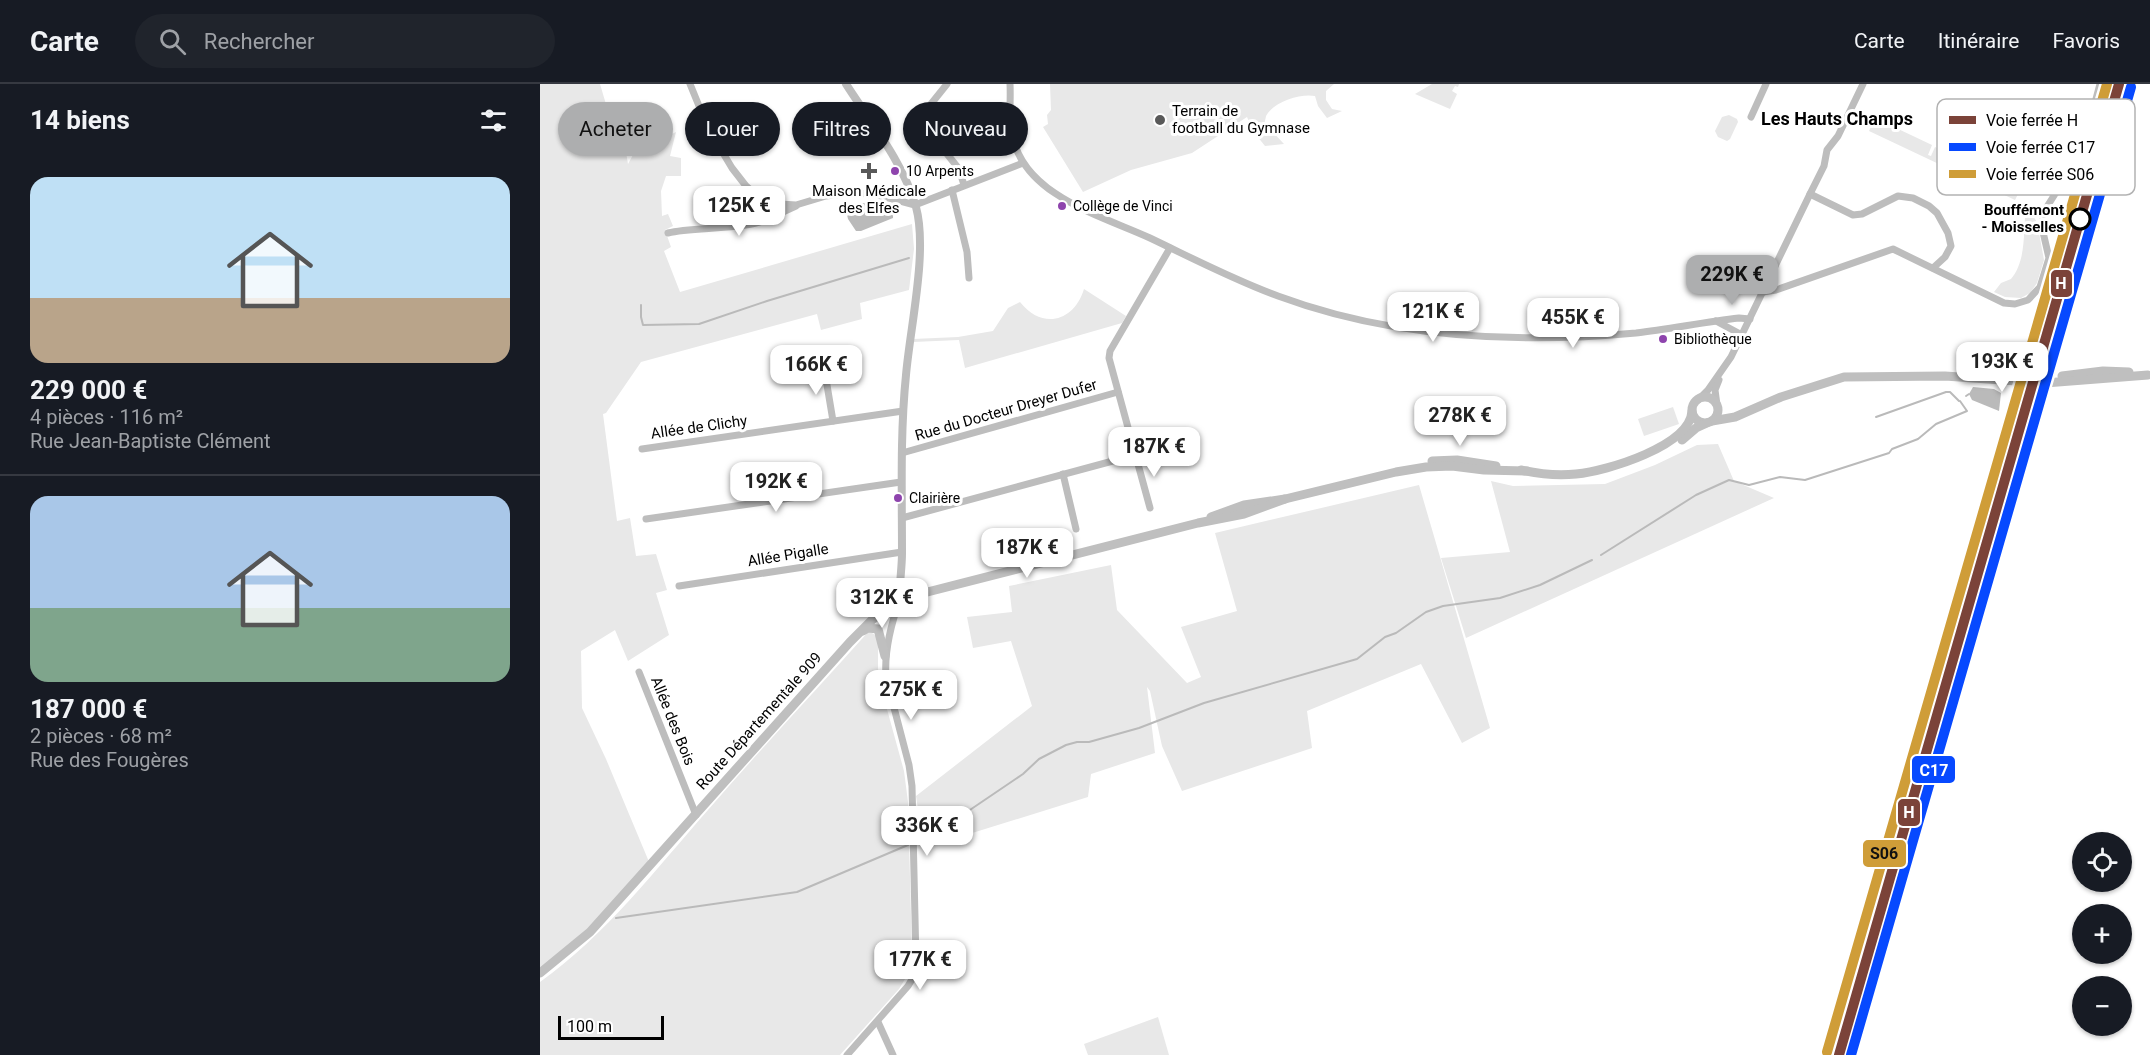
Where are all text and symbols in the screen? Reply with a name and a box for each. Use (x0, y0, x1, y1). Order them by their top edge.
search box (135, 14, 555, 68)
text: Carte (30, 25, 99, 58)
icon: search (156, 25, 189, 58)
text: Rechercher (204, 29, 314, 54)
text: Carte (1854, 29, 1905, 53)
text: Itinéraire (1938, 29, 2019, 53)
text: Favoris (2052, 29, 2120, 53)
legend (1937, 99, 2135, 195)
chip: Acheter (558, 102, 673, 156)
chip: Louer (685, 102, 780, 156)
chip: Filtres (792, 102, 891, 156)
chip: Nouveau (903, 102, 1028, 156)
place label: Terrain de football du Gymnase (1172, 102, 1310, 137)
icon: filters (477, 104, 510, 137)
text: 14 biens (30, 105, 130, 135)
district label: Les Hauts Champs (1761, 108, 1913, 129)
text: Voie ferrée H (1986, 111, 2078, 130)
marker: Terrain de football du Gymnase (1153, 113, 1167, 127)
text: Voie ferrée C17 (1986, 138, 2095, 157)
marker: Maison Médicale des Elfes (860, 162, 878, 180)
place label: 10 Arpents (906, 163, 974, 179)
marker: 10 Arpents (889, 165, 901, 177)
text: Voie ferrée S06 (1986, 165, 2094, 184)
place label: Maison Médicale des Elfes (812, 182, 926, 217)
pin: 125K € (690, 186, 788, 237)
text: 125K € (707, 193, 771, 217)
place label: Collège de Vinci (1073, 198, 1173, 214)
marker: Collège de Vinci (1056, 200, 1068, 212)
place label: Bouffémont - Moisselles (1982, 201, 2064, 236)
marker: Bouffémont - Moisselles (2069, 208, 2091, 230)
icon: home (216, 216, 324, 324)
pin: 229K € (1683, 255, 1781, 306)
text: 229K € (1700, 262, 1764, 286)
line badge: H (2050, 269, 2073, 298)
text: H (2055, 274, 2067, 293)
pin: 121K € (1384, 292, 1482, 343)
pin: 455K € (1524, 298, 1622, 349)
text: 121K € (1401, 299, 1465, 323)
text: 455K € (1541, 305, 1605, 329)
place label: Bibliothèque (1674, 331, 1752, 347)
marker: Bibliothèque (1657, 333, 1669, 345)
pin: 193K € (1953, 342, 2051, 393)
pin: 166K € (767, 345, 865, 396)
text: 193K € (1970, 349, 2034, 373)
text: 166K € (784, 352, 848, 376)
text: 229 000 € (30, 375, 147, 405)
street label: Rue du Docteur Dreyer Dufer (913, 375, 1099, 445)
pin: 278K € (1411, 396, 1509, 447)
text: 278K € (1428, 403, 1492, 427)
text: 4 pièces · 116 m² (30, 405, 183, 429)
street label: Allée de Clichy (650, 411, 748, 443)
pin: 187K € (1105, 427, 1203, 478)
text: Rue Jean-Baptiste Clément (30, 429, 271, 453)
text: 187K € (1122, 434, 1186, 458)
pin: 192K € (727, 462, 825, 513)
text: 192K € (744, 469, 808, 493)
place label: Clairière (909, 490, 960, 506)
marker: Clairière (892, 492, 904, 504)
pin: 187K € (978, 528, 1076, 579)
icon: home (216, 535, 324, 643)
text: 187K € (995, 535, 1059, 559)
street label: Allée Pigalle (746, 540, 830, 570)
pin: 312K € (833, 578, 931, 629)
text: 312K € (850, 585, 914, 609)
street label: Route Départementale 909 (693, 649, 825, 793)
pin: 275K € (862, 670, 960, 721)
street label: Allée des Bois (647, 674, 699, 768)
text: 275K € (879, 677, 943, 701)
text: 187 000 € (30, 694, 147, 724)
text: 2 pièces · 68 m² (30, 724, 172, 748)
text: Rue des Fougères (30, 748, 189, 772)
line badge: C17 (1911, 755, 1956, 784)
text: C17 (1920, 761, 1948, 780)
line badge: H (1897, 798, 1921, 827)
text: H (1903, 803, 1915, 822)
pin: 336K € (878, 806, 976, 857)
text: 336K € (895, 813, 959, 837)
map controls (2072, 832, 2132, 1036)
button: locate (2072, 832, 2132, 892)
line badge: S06 (1862, 839, 1907, 868)
text: S06 (1870, 844, 1898, 863)
button: + (2072, 904, 2132, 964)
pin: 177K € (871, 940, 969, 991)
text: 177K € (888, 947, 952, 971)
button: − (2072, 976, 2132, 1036)
scale bar (558, 1013, 664, 1040)
text: 100 m (567, 1017, 612, 1036)

